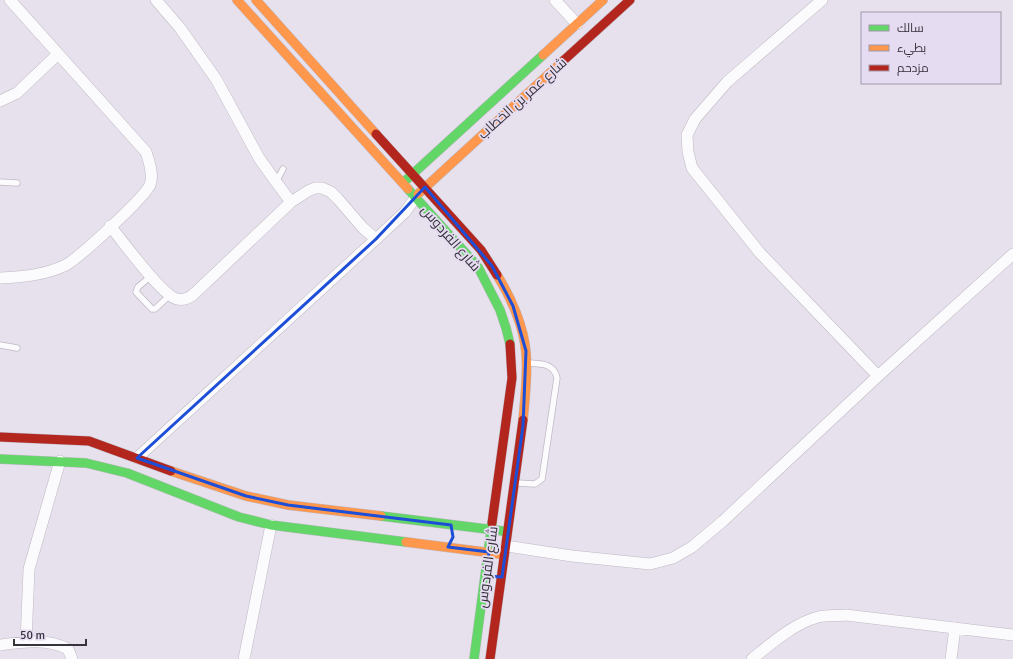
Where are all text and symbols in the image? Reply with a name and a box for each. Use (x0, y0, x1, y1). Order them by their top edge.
legend (861, 12, 1001, 84)
text: سالك (897, 21, 924, 36)
text: بطيء (897, 41, 926, 58)
street label: شارع عمر بن الخطاب (474, 54, 570, 143)
text: مزدحم (897, 61, 929, 76)
street label: شارع الفردوس (417, 202, 484, 275)
street label: شارع الفردوس (473, 525, 502, 609)
scale bar (14, 621, 86, 647)
text: 50 m (20, 628, 45, 643)

